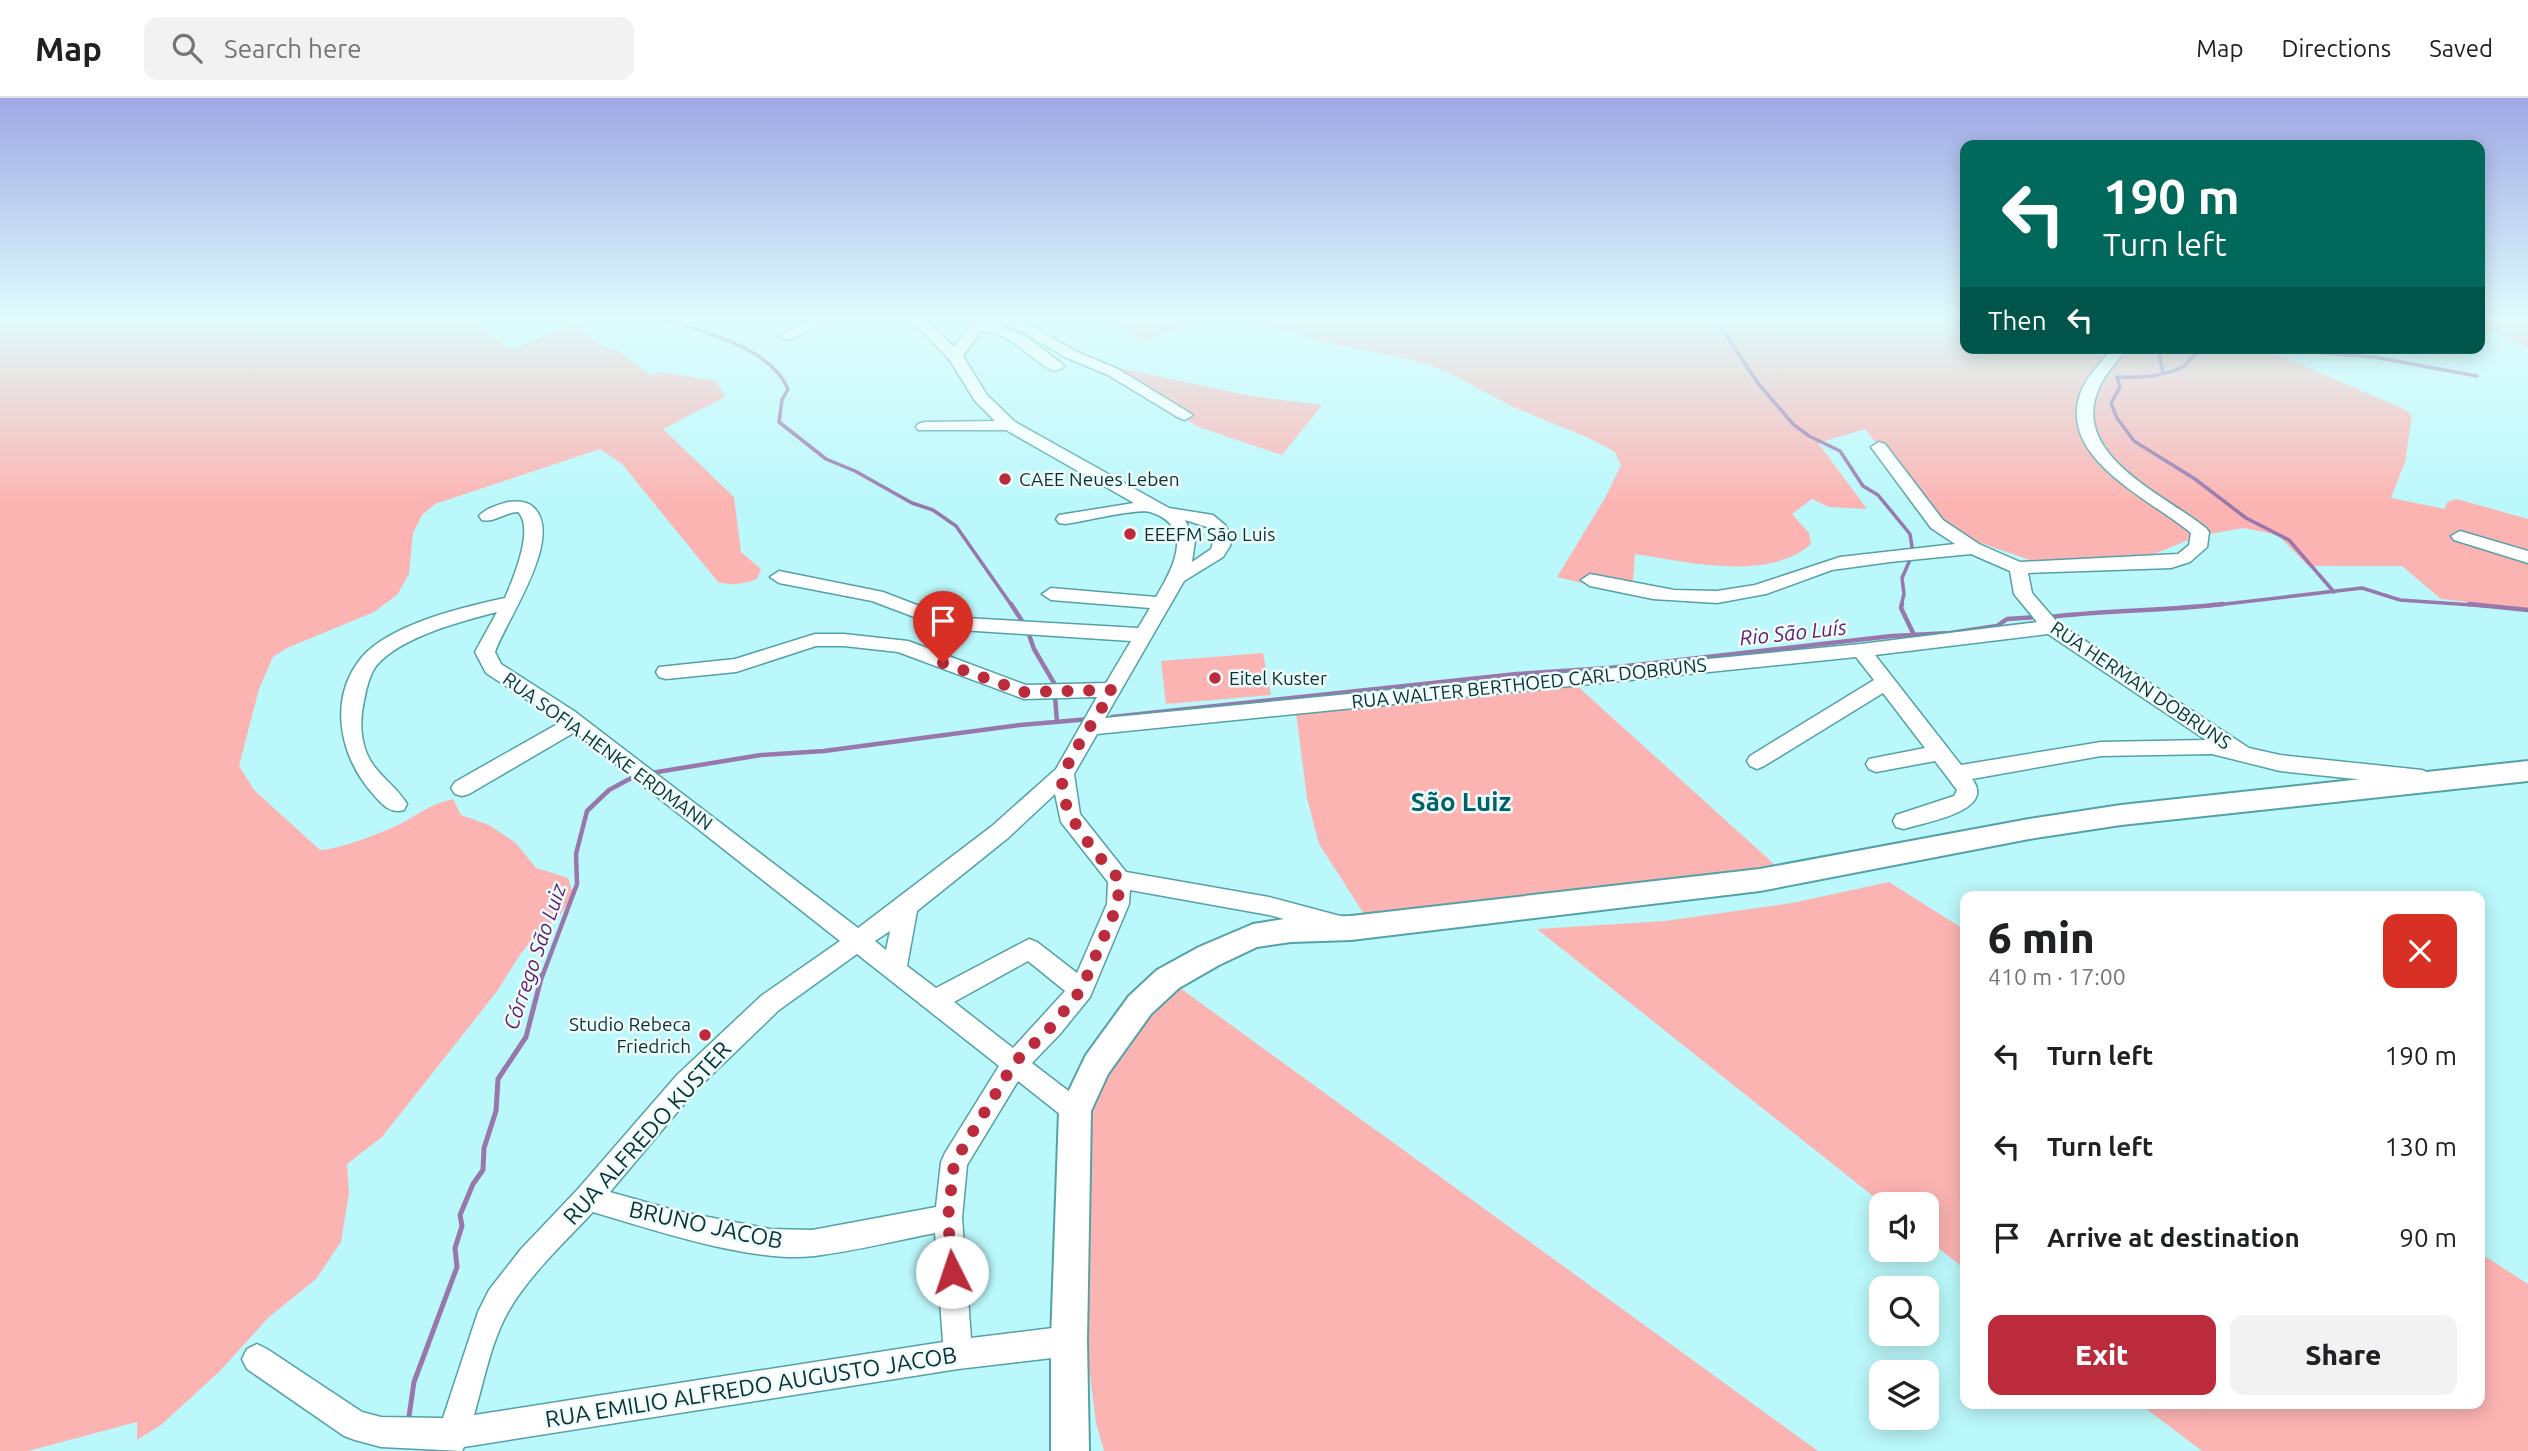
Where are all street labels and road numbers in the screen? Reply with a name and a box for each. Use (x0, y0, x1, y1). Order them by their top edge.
street label: RUA HERMAN DOBRUNS (2047, 616, 2235, 754)
street label: RUA WALTER BERTHOED CARL DOBRUNS (1350, 653, 1708, 713)
street label: RUA SOFIA HENKE ERDMANN (499, 668, 717, 834)
street label: RUA ALFREDO KUSTER (558, 1036, 735, 1229)
street label: BRUNO JACOB (627, 1196, 785, 1253)
street label: RUA EMILIO ALFREDO AUGUSTO JACOB (543, 1342, 959, 1431)

